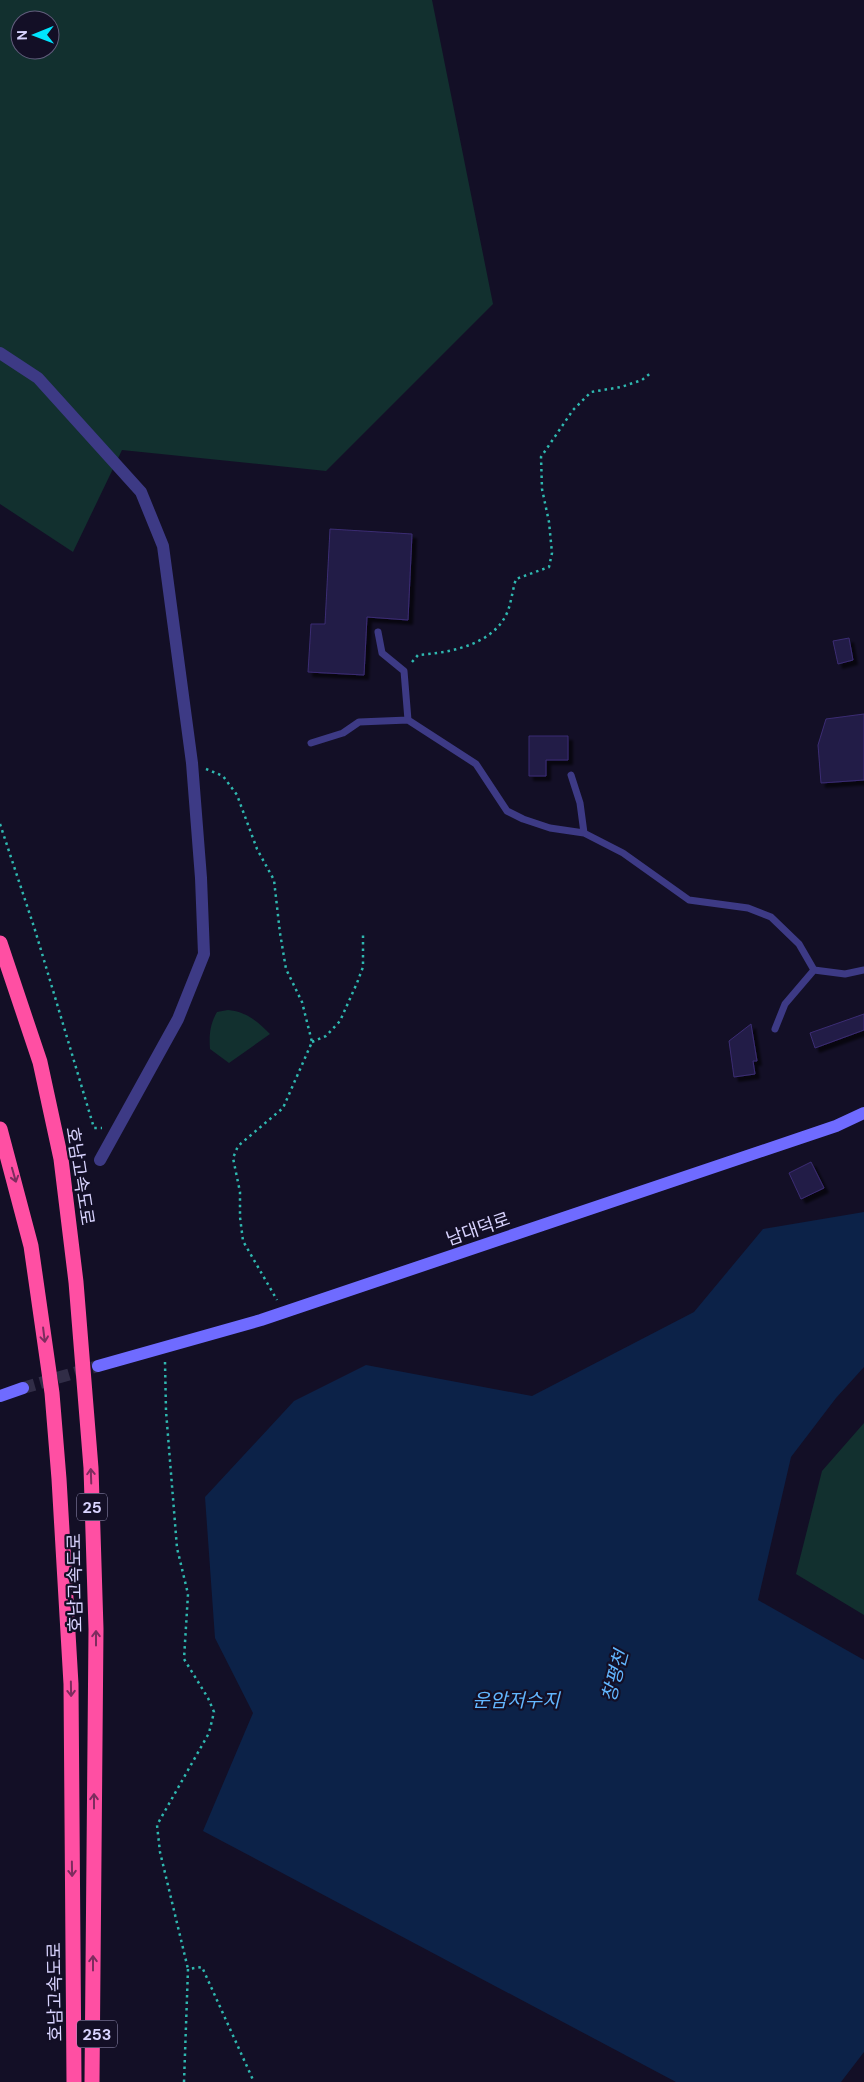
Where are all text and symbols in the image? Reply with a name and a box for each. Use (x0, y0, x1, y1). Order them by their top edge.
north arrow (10, 10, 60, 60)
text: N (13, 30, 31, 40)
street label: 호남고속도로 (60, 1125, 100, 1227)
one-way arrow (9, 1167, 19, 1183)
street label: 남대덕로 (443, 1207, 513, 1251)
one-way arrow (40, 1326, 50, 1342)
one-way arrow (87, 1468, 96, 1484)
road number: 25 (77, 1494, 107, 1520)
street label: 호남고속도로 (62, 1533, 88, 1633)
one-way arrow (91, 1631, 101, 1647)
water label: 창평천 (596, 1646, 634, 1705)
one-way arrow (66, 1680, 76, 1696)
water label: 운암저수지 (472, 1688, 561, 1713)
one-way arrow (89, 1793, 99, 1810)
one-way arrow (68, 1860, 77, 1876)
street label: 호남고속도로 (42, 1942, 68, 2042)
one-way arrow (88, 1956, 98, 1972)
road number: 253 (77, 2020, 117, 2048)

